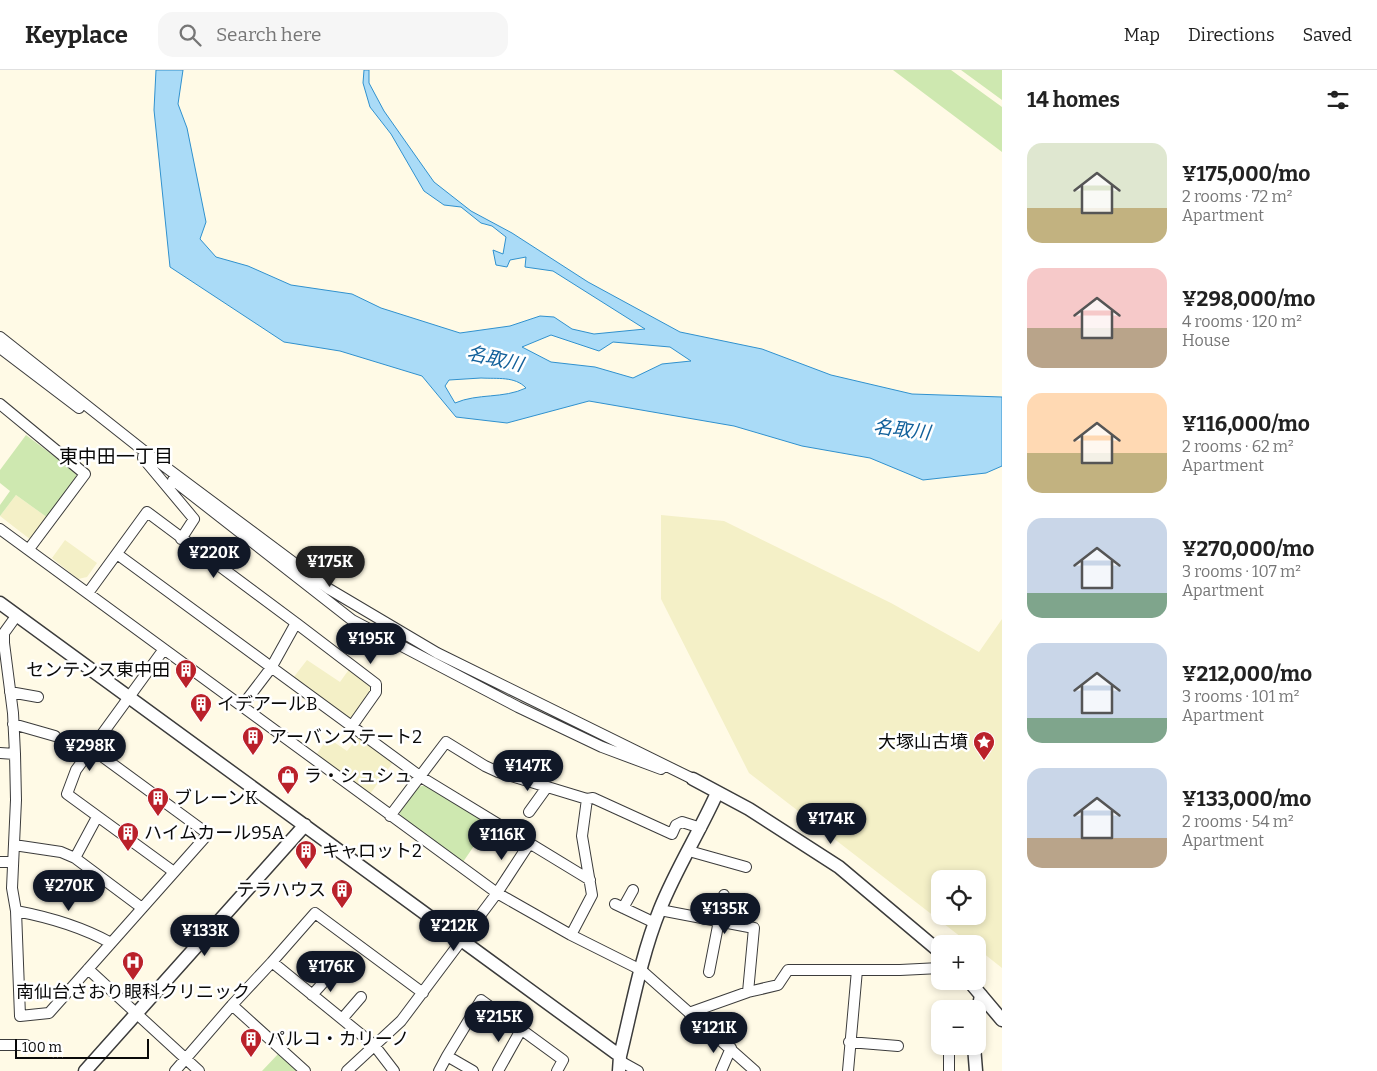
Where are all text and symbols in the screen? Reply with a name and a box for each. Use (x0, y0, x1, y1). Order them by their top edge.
search box (158, 12, 508, 57)
text: Keyplace (25, 21, 128, 49)
icon: search (176, 21, 204, 49)
text: Search here (216, 23, 321, 46)
text: Map (1124, 24, 1160, 46)
text: Directions (1188, 24, 1275, 46)
text: Saved (1303, 24, 1352, 46)
icon: filters (1324, 86, 1352, 114)
text: 14 homes (1027, 87, 1120, 113)
text: ¥175,000/mo (1182, 161, 1310, 187)
icon: home (1067, 163, 1127, 223)
text: 2 rooms · 72 m² (1182, 187, 1292, 206)
text: Apartment (1182, 206, 1264, 225)
text: ¥298,000/mo (1182, 286, 1315, 312)
icon: home (1067, 288, 1127, 348)
text: 4 rooms · 120 m² (1182, 312, 1302, 331)
text: House (1182, 331, 1230, 350)
water label: 名取川 (465, 341, 527, 377)
text: ¥116,000/mo (1182, 411, 1310, 437)
icon: home (1067, 413, 1127, 473)
water label: 名取川 (872, 415, 934, 445)
text: 2 rooms · 62 m² (1182, 437, 1294, 456)
district label: 東中田一丁目 (59, 445, 173, 468)
text: Apartment (1182, 456, 1264, 475)
pin: ¥220K (179, 536, 249, 579)
text: ¥270,000/mo (1182, 536, 1314, 562)
icon: home (1067, 538, 1127, 598)
text: ¥220K (189, 543, 239, 562)
pin: ¥175K (295, 546, 365, 588)
text: ¥175K (307, 552, 353, 571)
text: 3 rooms · 107 m² (1182, 562, 1301, 581)
text: Apartment (1182, 581, 1264, 600)
pin: ¥195K (336, 622, 406, 665)
text: ¥195K (347, 629, 395, 648)
building icon: センテンス東中田 (174, 658, 198, 689)
place label: センテンス東中田 (26, 659, 170, 681)
text: ¥212,000/mo (1182, 661, 1312, 687)
icon: home (1067, 663, 1127, 723)
text: 3 rooms · 101 m² (1182, 687, 1299, 706)
building icon: イデアールB (189, 692, 213, 723)
place label: イデアールB (217, 693, 318, 715)
text: Apartment (1182, 706, 1264, 725)
building icon: アーバンステート2 (241, 725, 265, 756)
place label: アーバンステート2 (269, 726, 422, 748)
pin: ¥298K (55, 730, 125, 772)
place icon: 大塚山古墳 (972, 730, 996, 761)
place label: 大塚山古墳 (878, 731, 968, 753)
text: ¥298K (65, 736, 115, 755)
pin: ¥147K (493, 750, 563, 792)
text: ¥147K (504, 756, 552, 775)
shop icon: ラ・シュシュ (276, 764, 300, 795)
place label: ラ・シュシュ (304, 765, 412, 787)
building icon: ブレーンK (146, 786, 170, 817)
text: ¥133,000/mo (1182, 786, 1311, 812)
place label: ブレーンK (174, 787, 258, 809)
icon: home (1067, 788, 1127, 848)
pin: ¥174K (796, 802, 866, 845)
text: ¥174K (807, 809, 855, 828)
text: 2 rooms · 54 m² (1182, 812, 1294, 831)
pin: ¥116K (467, 818, 537, 861)
building icon: ハイムカール95A (116, 821, 140, 852)
place label: ハイムカール95A (144, 822, 284, 844)
text: ¥116K (479, 825, 525, 844)
text: Apartment (1182, 831, 1264, 850)
building icon: キャロット2 (294, 839, 318, 870)
place label: キャロット2 (322, 840, 422, 862)
pin: ¥270K (34, 870, 104, 912)
map controls (931, 870, 986, 1055)
button: locate (931, 870, 986, 925)
text: ¥270K (44, 876, 94, 895)
building icon: テラハウス (330, 878, 354, 909)
place label: テラハウス (236, 879, 326, 901)
pin: ¥135K (690, 892, 760, 935)
text: ¥135K (701, 899, 749, 918)
pin: ¥212K (419, 910, 489, 952)
pin: ¥133K (170, 914, 240, 957)
text: ¥212K (430, 916, 478, 935)
text: ¥133K (181, 921, 229, 940)
button: + (931, 935, 986, 990)
hospital icon: 南仙台さおり眼科クリニック (121, 950, 145, 981)
pin: ¥176K (296, 950, 366, 993)
text: ¥176K (307, 957, 355, 976)
place label: 南仙台さおり眼科クリニック (16, 981, 250, 1003)
pin: ¥215K (464, 1000, 534, 1043)
button: − (931, 1000, 986, 1055)
text: ¥215K (475, 1007, 523, 1026)
pin: ¥121K (679, 1012, 749, 1054)
text: ¥121K (691, 1018, 737, 1037)
building icon: パルコ・カリーノ (239, 1027, 263, 1058)
place label: パルコ・カリーノ (267, 1028, 410, 1050)
scale bar (15, 1036, 149, 1059)
text: 100 m (22, 1039, 62, 1056)

